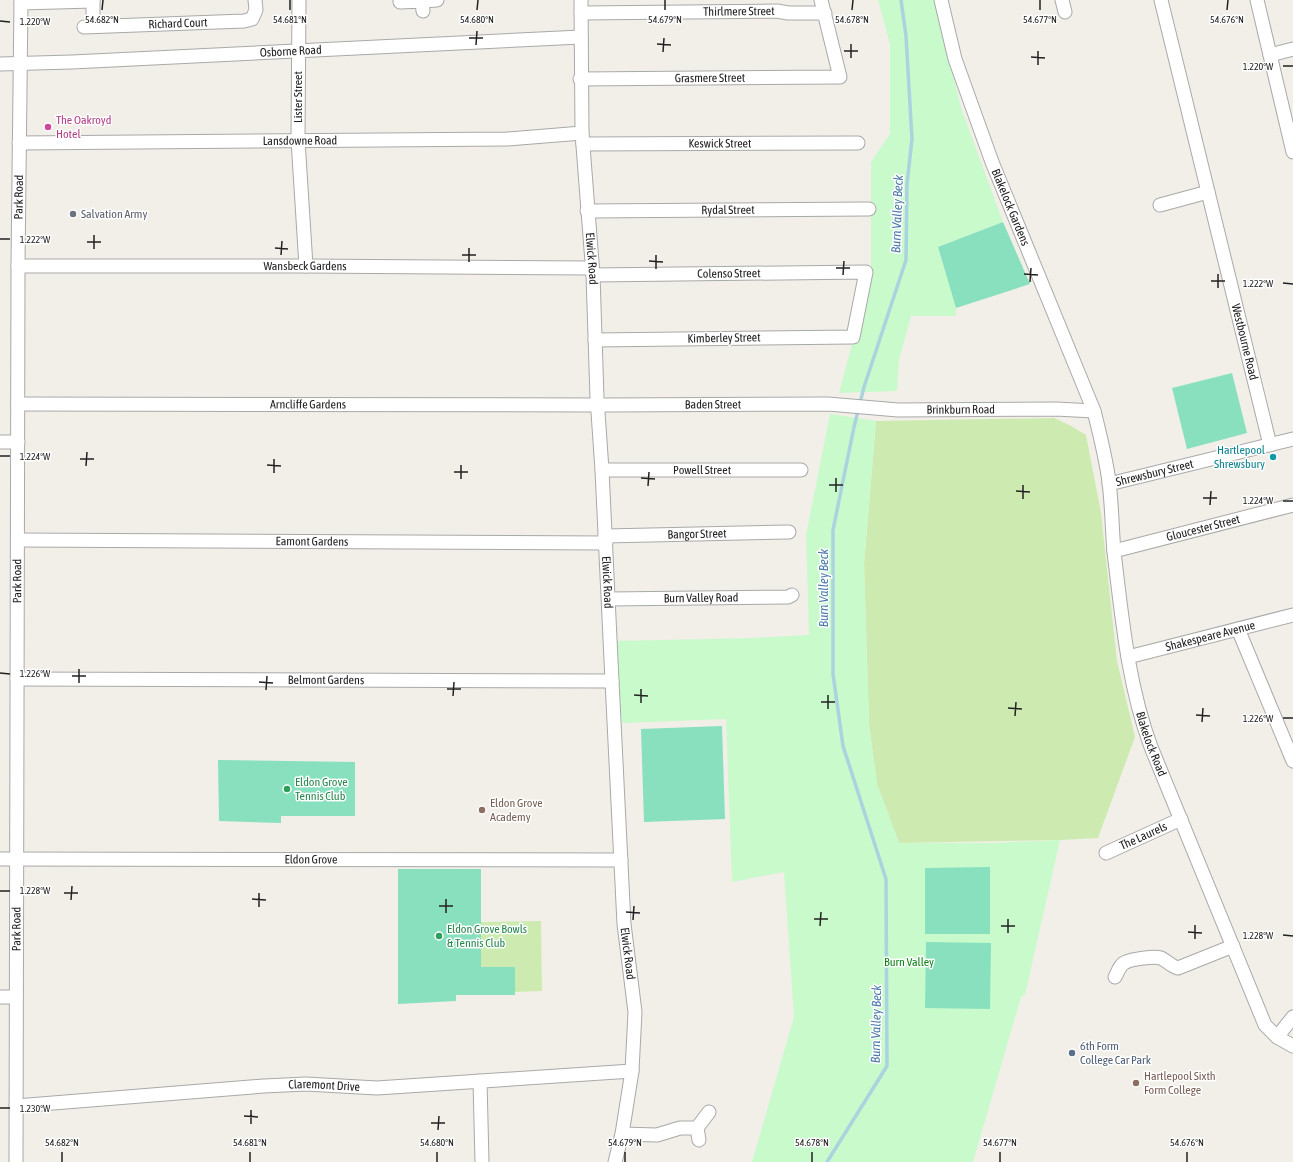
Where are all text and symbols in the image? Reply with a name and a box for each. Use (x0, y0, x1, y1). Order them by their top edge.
street label: Thirlmere Street (703, 4, 775, 19)
text: 54.682°N (85, 14, 119, 25)
text: 54.681°N (273, 14, 307, 25)
text: 54.680°N (460, 14, 494, 25)
text: 54.679°N (648, 14, 682, 25)
text: 54.678°N (835, 14, 869, 25)
text: 54.677°N (1023, 14, 1057, 25)
text: 54.676°N (1210, 14, 1244, 25)
street label: Richard Court (148, 15, 208, 32)
text: 1.220°W (20, 16, 51, 27)
street label: Osborne Road (259, 43, 322, 60)
text: 1.220°W (1243, 61, 1274, 72)
street label: Lister Street (291, 70, 305, 123)
street label: Grasmere Street (675, 71, 746, 85)
place label: The Oakroyd Hotel (56, 113, 111, 141)
marker: The Oakroyd Hotel (43, 122, 53, 132)
street label: Lansdowne Road (263, 133, 337, 148)
street label: Keswick Street (688, 136, 752, 151)
street label: Blakelock Gardens (989, 167, 1033, 248)
water label: Burn Valley Beck (888, 174, 906, 253)
street label: Park Road (12, 175, 26, 219)
street label: Rydal Street (701, 203, 755, 217)
place label: Salvation Army (81, 207, 147, 221)
marker: Salvation Army (68, 209, 78, 219)
street label: Elwick Road (583, 232, 600, 285)
text: 1.222°W (20, 234, 51, 245)
street label: Wansbeck Gardens (263, 259, 347, 273)
street label: Colenso Street (697, 266, 761, 281)
text: 1.222°W (1243, 278, 1274, 289)
street label: Westbourne Road (1229, 302, 1261, 381)
street label: Kimberley Street (687, 330, 761, 346)
street label: Arncliffe Gardens (270, 397, 346, 412)
street label: Baden Street (685, 397, 742, 412)
street label: Brinkburn Road (926, 402, 995, 417)
place label: Hartlepool Shrewsbury (1214, 443, 1266, 471)
text: 1.224°W (20, 451, 51, 462)
marker: Hartlepool Shrewsbury (1268, 452, 1278, 462)
street label: Shrewsbury Street (1115, 457, 1195, 489)
street label: Powell Street (673, 463, 732, 477)
text: 1.224°W (1243, 495, 1274, 506)
street label: Gloucester Street (1165, 512, 1242, 544)
street label: Bangor Street (667, 526, 727, 542)
street label: Eamont Gardens (276, 534, 348, 549)
water label: Burn Valley Beck (816, 549, 831, 627)
street label: Elwick Road (599, 556, 616, 609)
street label: Park Road (10, 559, 24, 603)
street label: Burn Valley Road (664, 591, 738, 605)
street label: Shakespeare Avenue (1164, 618, 1257, 654)
text: 1.226°W (20, 668, 51, 679)
street label: Belmont Gardens (288, 673, 364, 687)
street label: Blakelock Road (1133, 710, 1169, 778)
text: 1.226°W (1243, 713, 1274, 724)
place label: Eldon Grove Tennis Club (295, 775, 348, 803)
marker: Eldon Grove Tennis Club (282, 784, 292, 794)
place label: Eldon Grove Academy (490, 796, 543, 824)
marker: Eldon Grove Academy (477, 805, 487, 815)
street label: The Laurels (1117, 819, 1169, 853)
street label: Eldon Grove (285, 852, 337, 867)
text: 1.228°W (20, 885, 51, 896)
street label: Park Road (9, 907, 24, 951)
place label: Eldon Grove Bowls & Tennis Club (447, 922, 527, 950)
street label: Elwick Road (617, 927, 638, 980)
text: 1.228°W (1243, 930, 1274, 941)
marker: Eldon Grove Bowls & Tennis Club (434, 931, 444, 941)
park label: Burn Valley (884, 955, 934, 969)
water label: Burn Valley Beck (868, 984, 884, 1063)
place label: 6th Form College Car Park (1080, 1039, 1152, 1067)
marker: 6th Form College Car Park (1067, 1048, 1077, 1058)
place label: Hartlepool Sixth Form College (1144, 1069, 1216, 1097)
street label: Claremont Drive (288, 1077, 360, 1094)
marker: Hartlepool Sixth Form College (1131, 1078, 1141, 1088)
text: 1.230°W (20, 1103, 51, 1114)
text: 54.682°N (45, 1137, 79, 1148)
text: 54.681°N (233, 1137, 267, 1148)
text: 54.680°N (420, 1137, 454, 1148)
text: 54.679°N (608, 1137, 642, 1148)
text: 54.678°N (795, 1137, 829, 1148)
text: 54.677°N (983, 1137, 1017, 1148)
text: 54.676°N (1170, 1137, 1204, 1148)

